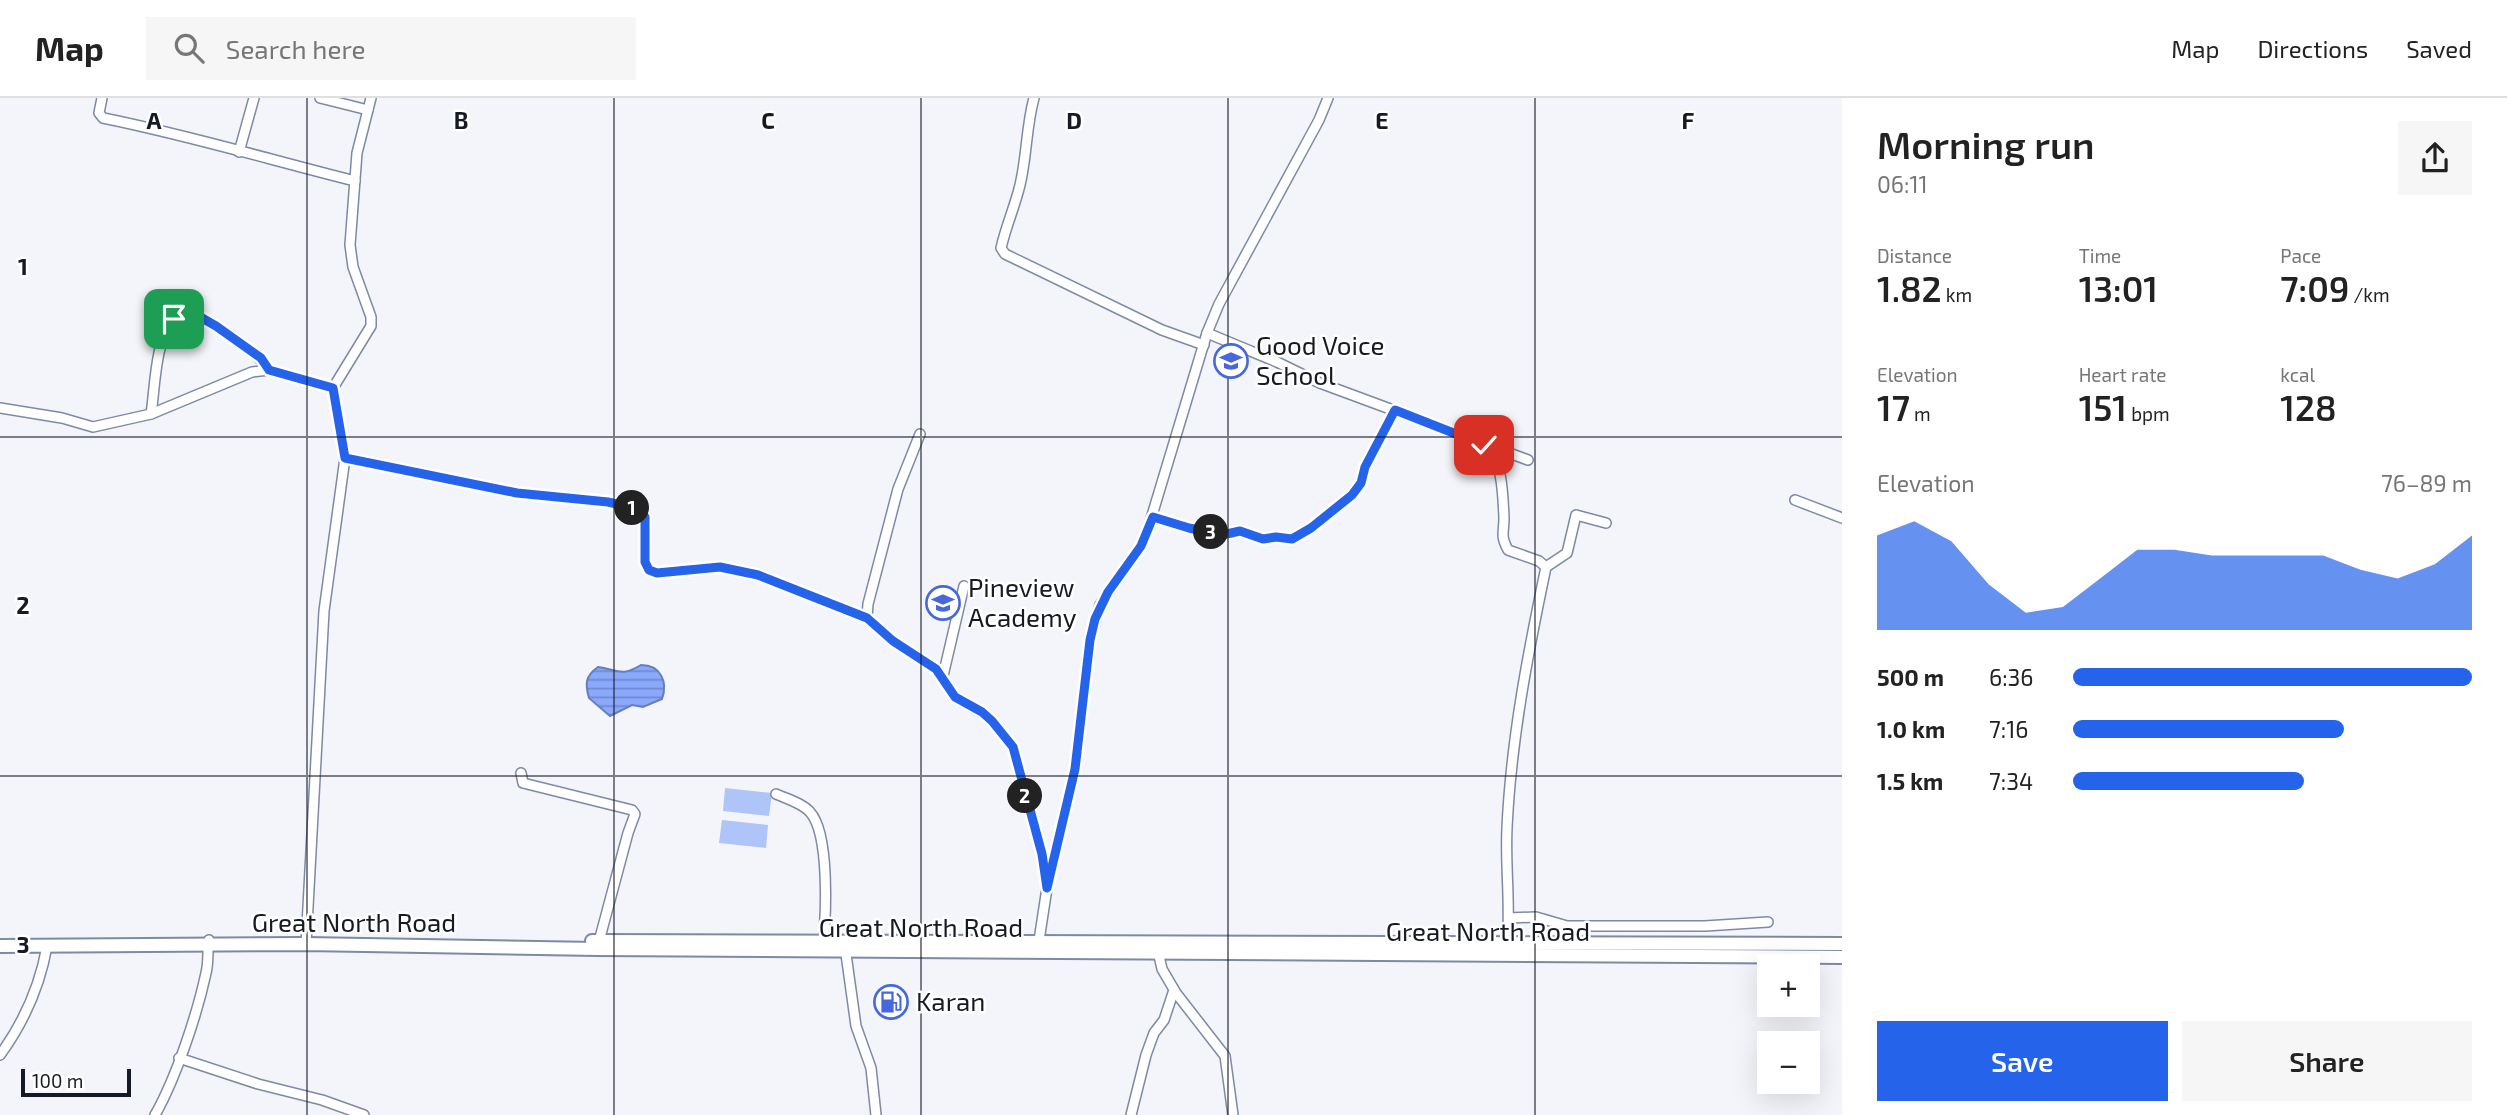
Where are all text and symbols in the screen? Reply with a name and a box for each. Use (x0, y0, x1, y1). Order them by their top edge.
search box (146, 17, 636, 80)
text: Map (35, 28, 104, 68)
icon: search (170, 29, 208, 67)
text: Search here (226, 33, 365, 64)
text: Map (2171, 34, 2219, 63)
text: Directions (2257, 34, 2368, 63)
text: Saved (2406, 34, 2472, 63)
text: A (146, 106, 162, 134)
text: B (454, 106, 468, 134)
text: C (761, 106, 775, 134)
text: D (1066, 106, 1082, 134)
text: E (1375, 106, 1389, 134)
text: F (1682, 106, 1695, 134)
text: Morning run (1877, 121, 2095, 167)
button: share (2398, 121, 2472, 195)
text: 06:11 (1877, 170, 1928, 198)
text: Distance (1877, 244, 1952, 267)
text: Time (2079, 244, 2121, 267)
text: Pace (2280, 244, 2321, 267)
text: 1 (18, 252, 28, 280)
text: 1.82 (1877, 267, 1942, 309)
text: 13:01 (2079, 267, 2158, 309)
text: 7:09 (2280, 267, 2349, 309)
text: km (1942, 283, 1972, 306)
text: /km (2349, 283, 2390, 306)
pin (144, 289, 204, 349)
icon: arrive (155, 300, 193, 338)
place label: Good Voice School (1256, 329, 1384, 390)
school or university icon: Good Voice School (1212, 342, 1250, 380)
text: Elevation (1877, 363, 1958, 386)
text: Heart rate (2079, 363, 2167, 386)
text: kcal (2280, 363, 2315, 386)
text: 17 (1877, 386, 1910, 428)
text: 151 (2079, 386, 2127, 428)
text: 128 (2280, 386, 2337, 428)
text: m (1910, 402, 1931, 425)
text: bpm (2127, 402, 2170, 425)
pin (1454, 415, 1514, 475)
icon: check (1465, 426, 1503, 464)
text: Elevation (1877, 469, 1975, 497)
text: 76–89 m (2381, 469, 2472, 497)
pin: 1 (614, 490, 650, 526)
text: 1 (627, 496, 636, 519)
pin: 3 (1194, 514, 1228, 550)
text: 3 (1205, 520, 1216, 543)
place label: Pineview Academy (968, 571, 1077, 632)
school or university icon: Pineview Academy (924, 584, 962, 622)
text: 2 (16, 591, 30, 619)
text: 500 m (1877, 663, 1944, 691)
text: 6:36 (1989, 663, 2034, 691)
text: 1.0 km (1877, 715, 1945, 743)
text: 7:16 (1989, 715, 2029, 743)
text: 1.5 km (1877, 767, 1943, 795)
text: 7:34 (1989, 767, 2033, 795)
pin: 2 (1007, 778, 1042, 814)
text: 2 (1019, 784, 1030, 807)
street label: Great North Road (252, 906, 456, 937)
street label: Great North Road (819, 911, 1023, 942)
street label: Great North Road (1386, 915, 1590, 946)
text: 3 (16, 930, 30, 958)
map controls (1757, 954, 1820, 1094)
button: + (1757, 954, 1820, 1017)
fuel station icon: Karan (872, 983, 910, 1021)
place label: Karan (916, 985, 985, 1016)
button: Save (1877, 1021, 2168, 1101)
button: Share (2182, 1021, 2472, 1101)
button: − (1757, 1031, 1820, 1094)
scale bar (21, 1066, 131, 1098)
text: 100 m (32, 1069, 83, 1092)

